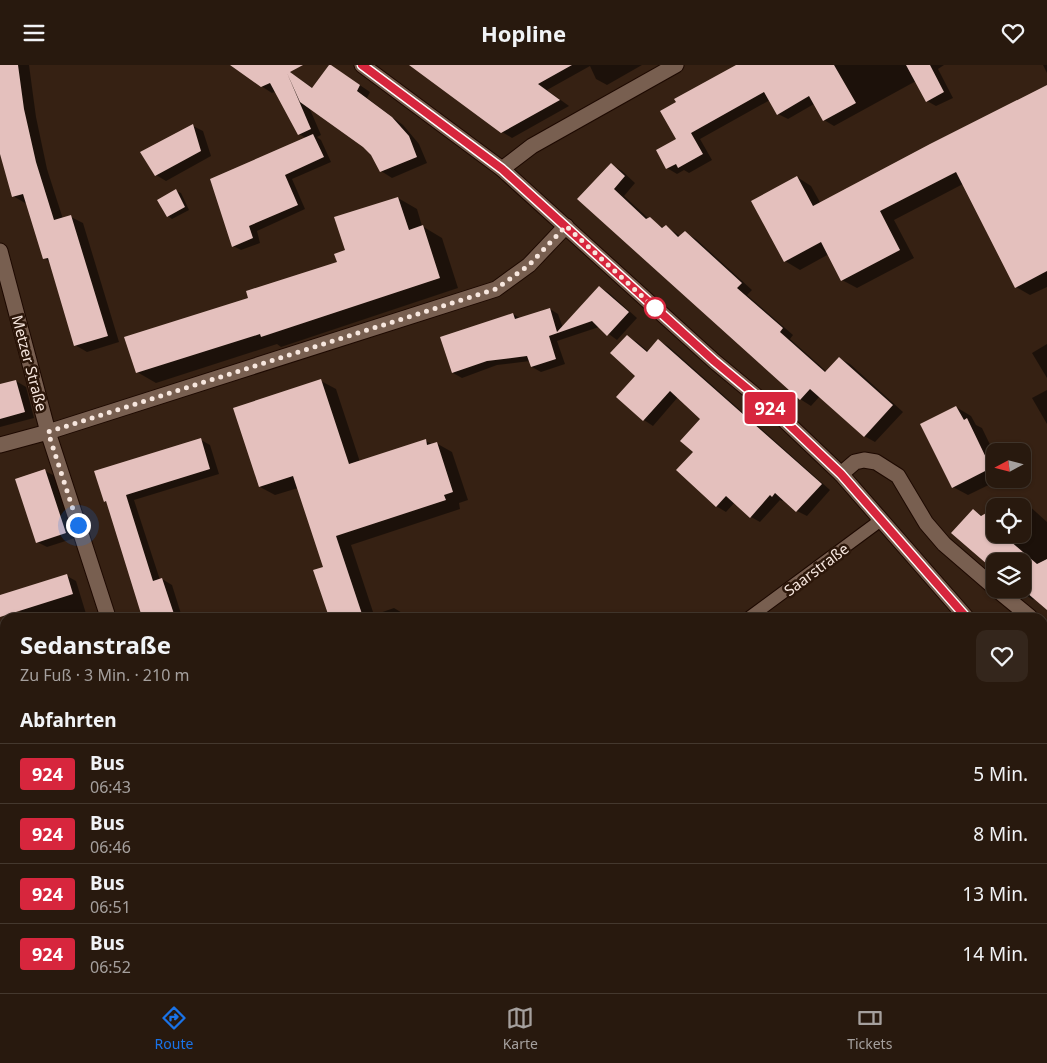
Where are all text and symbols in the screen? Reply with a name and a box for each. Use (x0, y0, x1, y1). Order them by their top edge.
text: Hopline (481, 18, 566, 48)
icon: menu (20, 19, 48, 47)
icon: heart (999, 19, 1027, 47)
unlabelled marker (644, 297, 666, 319)
street label: Metzer Straße (8, 313, 52, 413)
line badge: 924 (741, 392, 799, 424)
text: 924 (755, 396, 785, 420)
north arrow (986, 443, 1031, 487)
map controls (986, 443, 1031, 598)
button: locate (986, 498, 1031, 543)
your location (66, 513, 91, 538)
street label: Saarstraße (780, 538, 852, 600)
button: layers (986, 553, 1031, 598)
text: Sedanstraße (20, 628, 171, 661)
button: heart (976, 630, 1028, 682)
text: Zu Fuß · 3 Min. · 210 m (20, 664, 189, 686)
text: Abfahrten (20, 707, 117, 733)
text: Bus (90, 750, 125, 776)
text: 5 Min. (973, 761, 1028, 787)
text: 924 (32, 762, 63, 786)
text: 06:43 (90, 776, 131, 798)
text: Bus (90, 810, 125, 836)
text: 8 Min. (973, 821, 1028, 847)
text: 924 (32, 822, 63, 846)
text: 06:46 (90, 836, 131, 858)
text: Bus (90, 870, 125, 896)
text: 13 Min. (962, 881, 1028, 907)
text: 924 (32, 882, 63, 906)
text: 06:51 (90, 896, 131, 918)
text: Bus (90, 930, 125, 956)
text: 14 Min. (962, 941, 1028, 967)
text: 924 (32, 942, 63, 966)
text: 06:52 (90, 956, 131, 978)
tab: Route (155, 1004, 193, 1053)
tab: Karte (503, 1004, 538, 1053)
tab: Tickets (847, 1004, 892, 1053)

